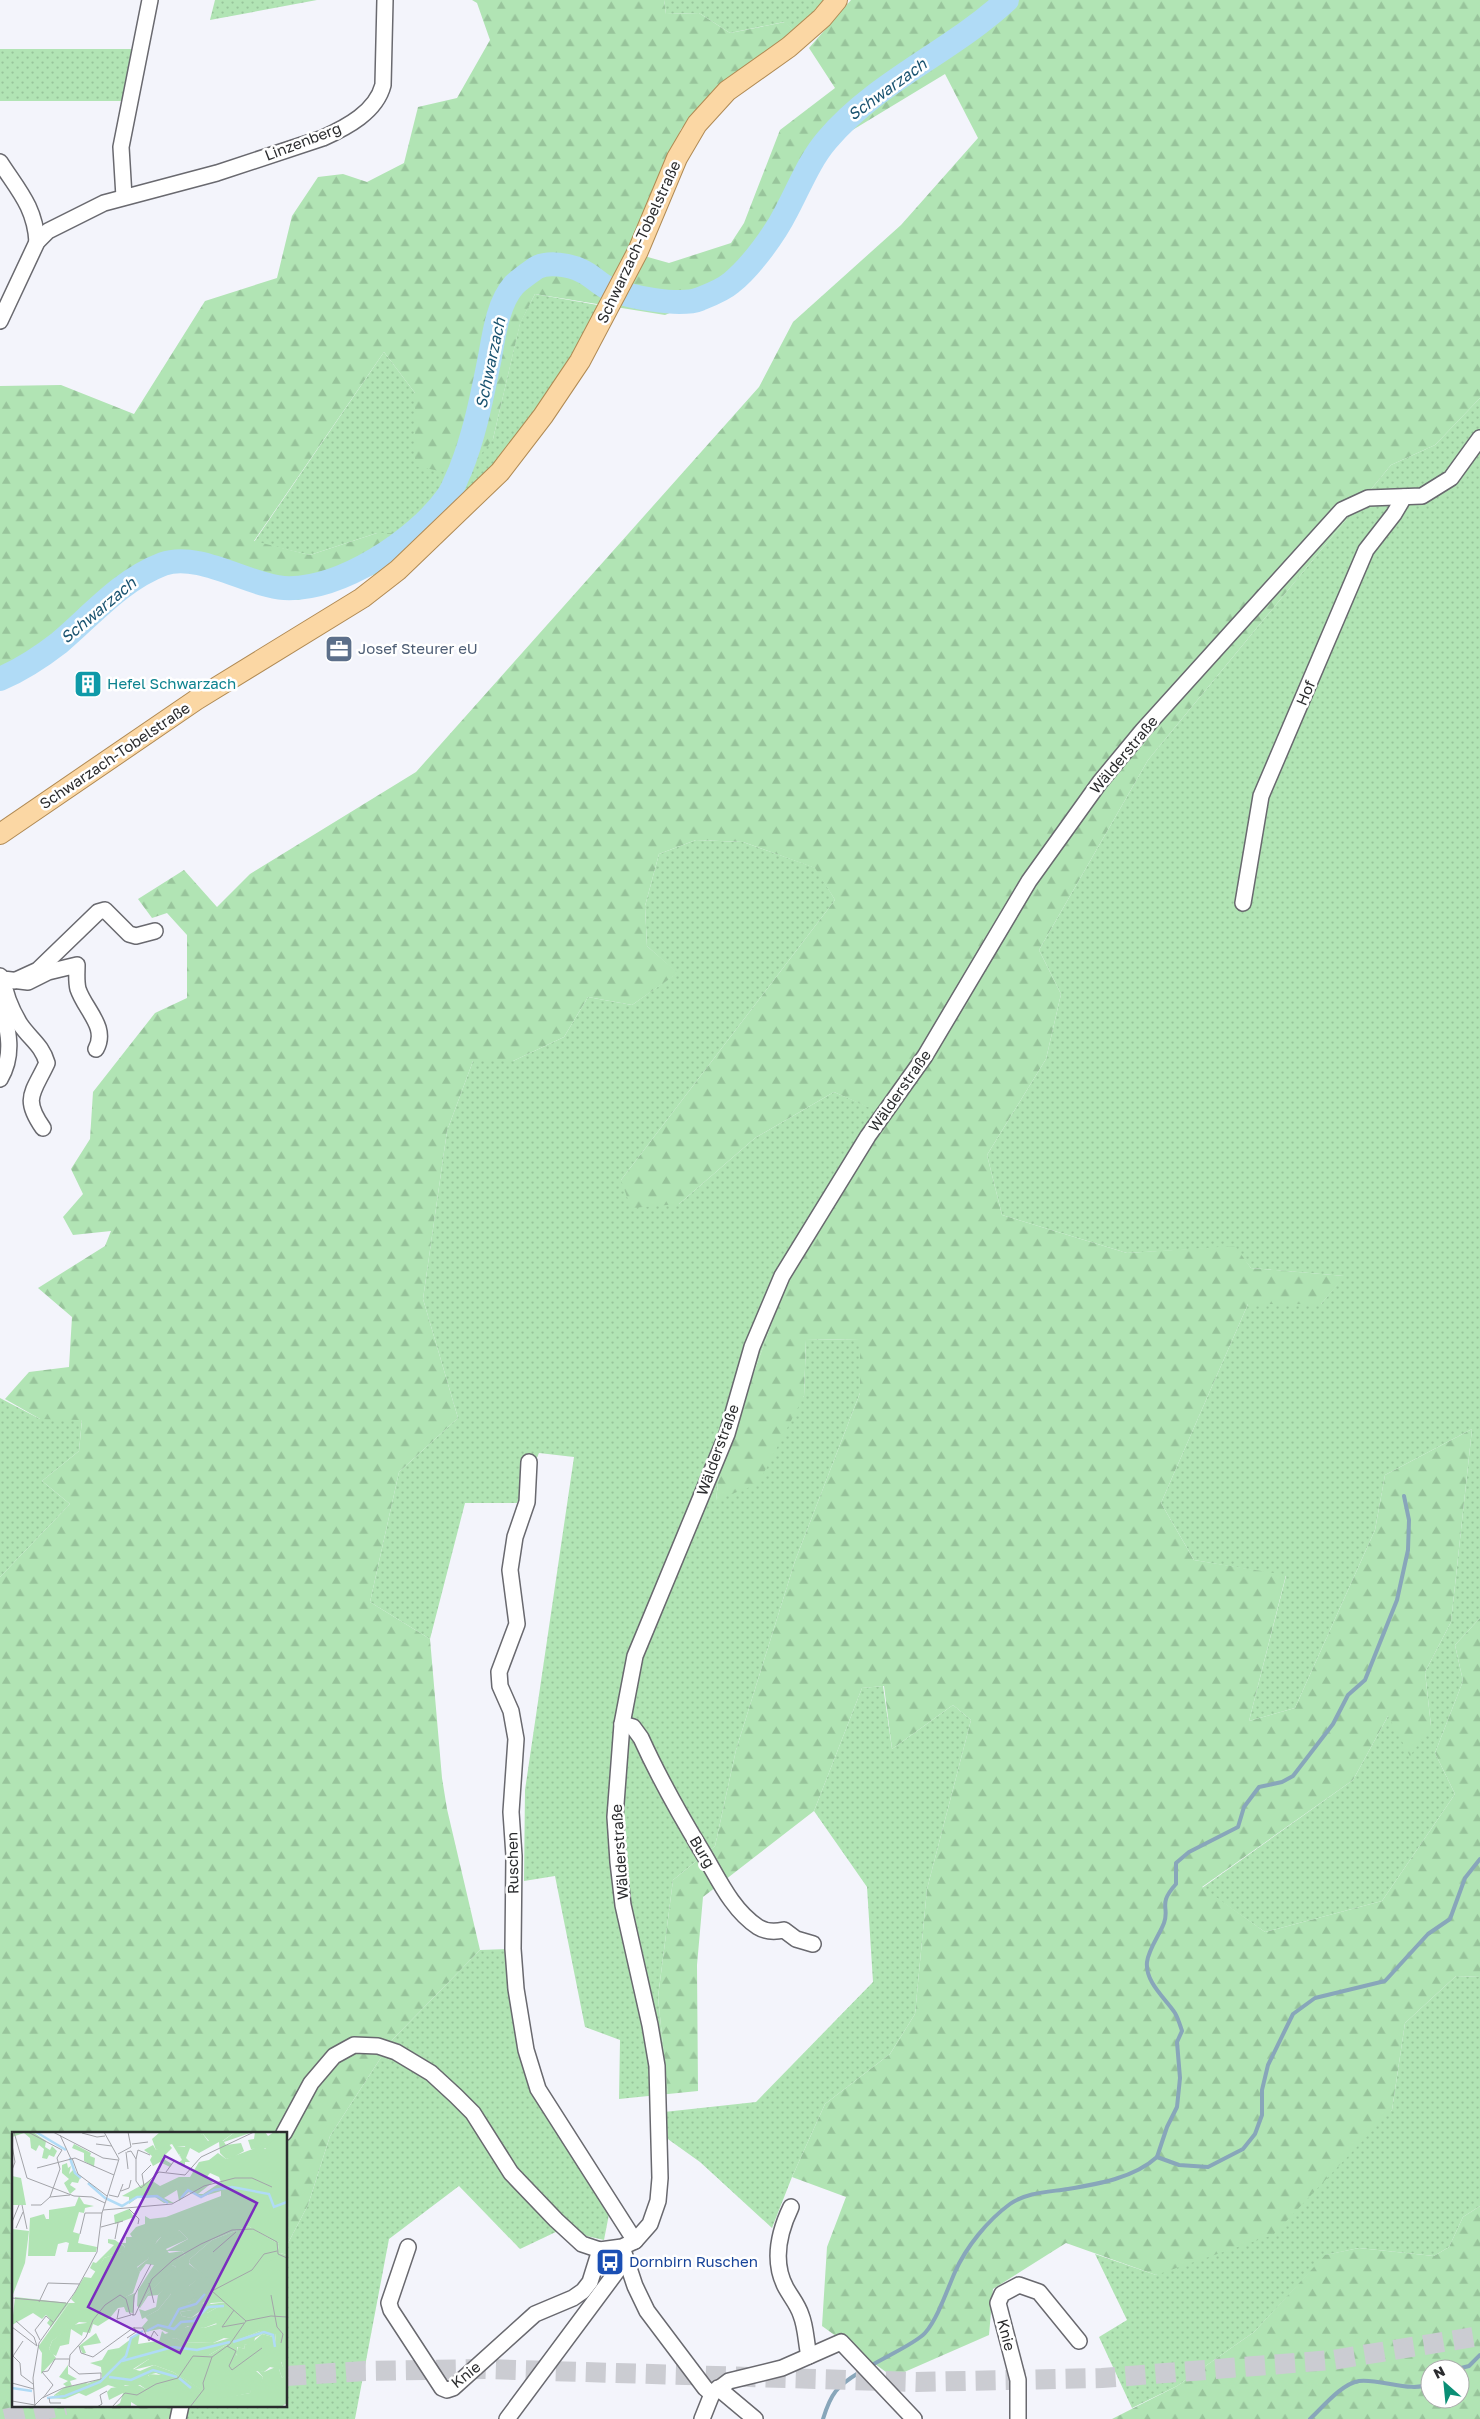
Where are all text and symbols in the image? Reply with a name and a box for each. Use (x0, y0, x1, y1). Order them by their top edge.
water label: Schwarzach (844, 53, 931, 124)
street label: Linzenberg (262, 118, 343, 164)
street label: Schwarzach-Tobelstraße (593, 157, 684, 326)
water label: Schwarzach (471, 315, 510, 410)
water label: Schwarzach (56, 572, 141, 647)
office icon: Josef Steurer eU (324, 634, 354, 664)
place label: Josef Steurer eU (358, 639, 478, 657)
building icon: Hefel Schwarzach (73, 669, 103, 699)
place label: Hefel Schwarzach (107, 674, 236, 692)
street label: Hof (1292, 677, 1319, 708)
street label: Schwarzach-Tobelstraße (36, 698, 193, 812)
street label: Wälderstraße (1085, 712, 1161, 797)
street label: Wälderstraße (864, 1046, 934, 1135)
street label: Wälderstraße (692, 1401, 742, 1498)
street label: Wälderstraße (607, 1803, 631, 1901)
street label: Ruschen (502, 1832, 522, 1894)
street label: Burg (686, 1832, 719, 1871)
inset map (12, 2132, 288, 2406)
bus stop icon: Dornbirn Ruschen (595, 2247, 625, 2277)
place label: Dornbirn Ruschen (629, 2252, 758, 2270)
street label: Knie (994, 2317, 1020, 2353)
street label: Knie (447, 2357, 484, 2391)
north arrow (1420, 2359, 1470, 2409)
text: N (1430, 2362, 1447, 2382)

